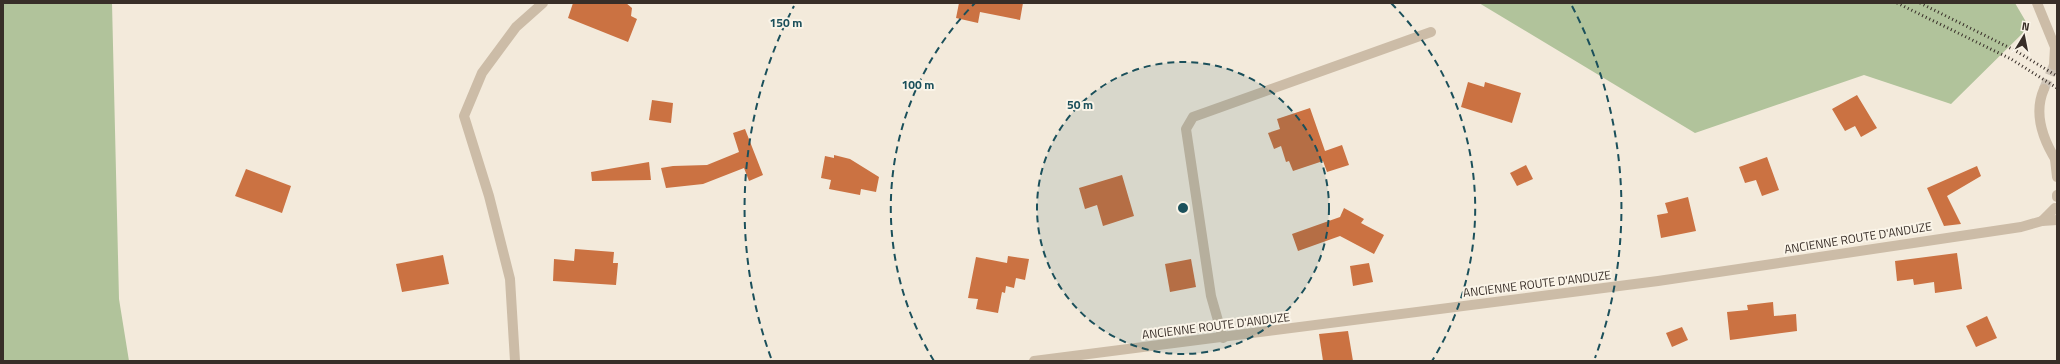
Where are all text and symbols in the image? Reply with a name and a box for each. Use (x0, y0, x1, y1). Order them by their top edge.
text: 150 m (770, 13, 802, 32)
north arrow (2004, 16, 2044, 56)
text: N (2021, 18, 2031, 35)
text: 100 m (902, 75, 934, 94)
text: 50 m (1067, 95, 1093, 114)
centre of rings (1176, 201, 1190, 215)
street label: ANCIENNE ROUTE D'ANDUZE (1783, 216, 1933, 259)
street label: ANCIENNE ROUTE D'ANDUZE (1462, 265, 1612, 302)
street label: ANCIENNE ROUTE D'ANDUZE (1141, 307, 1291, 344)

